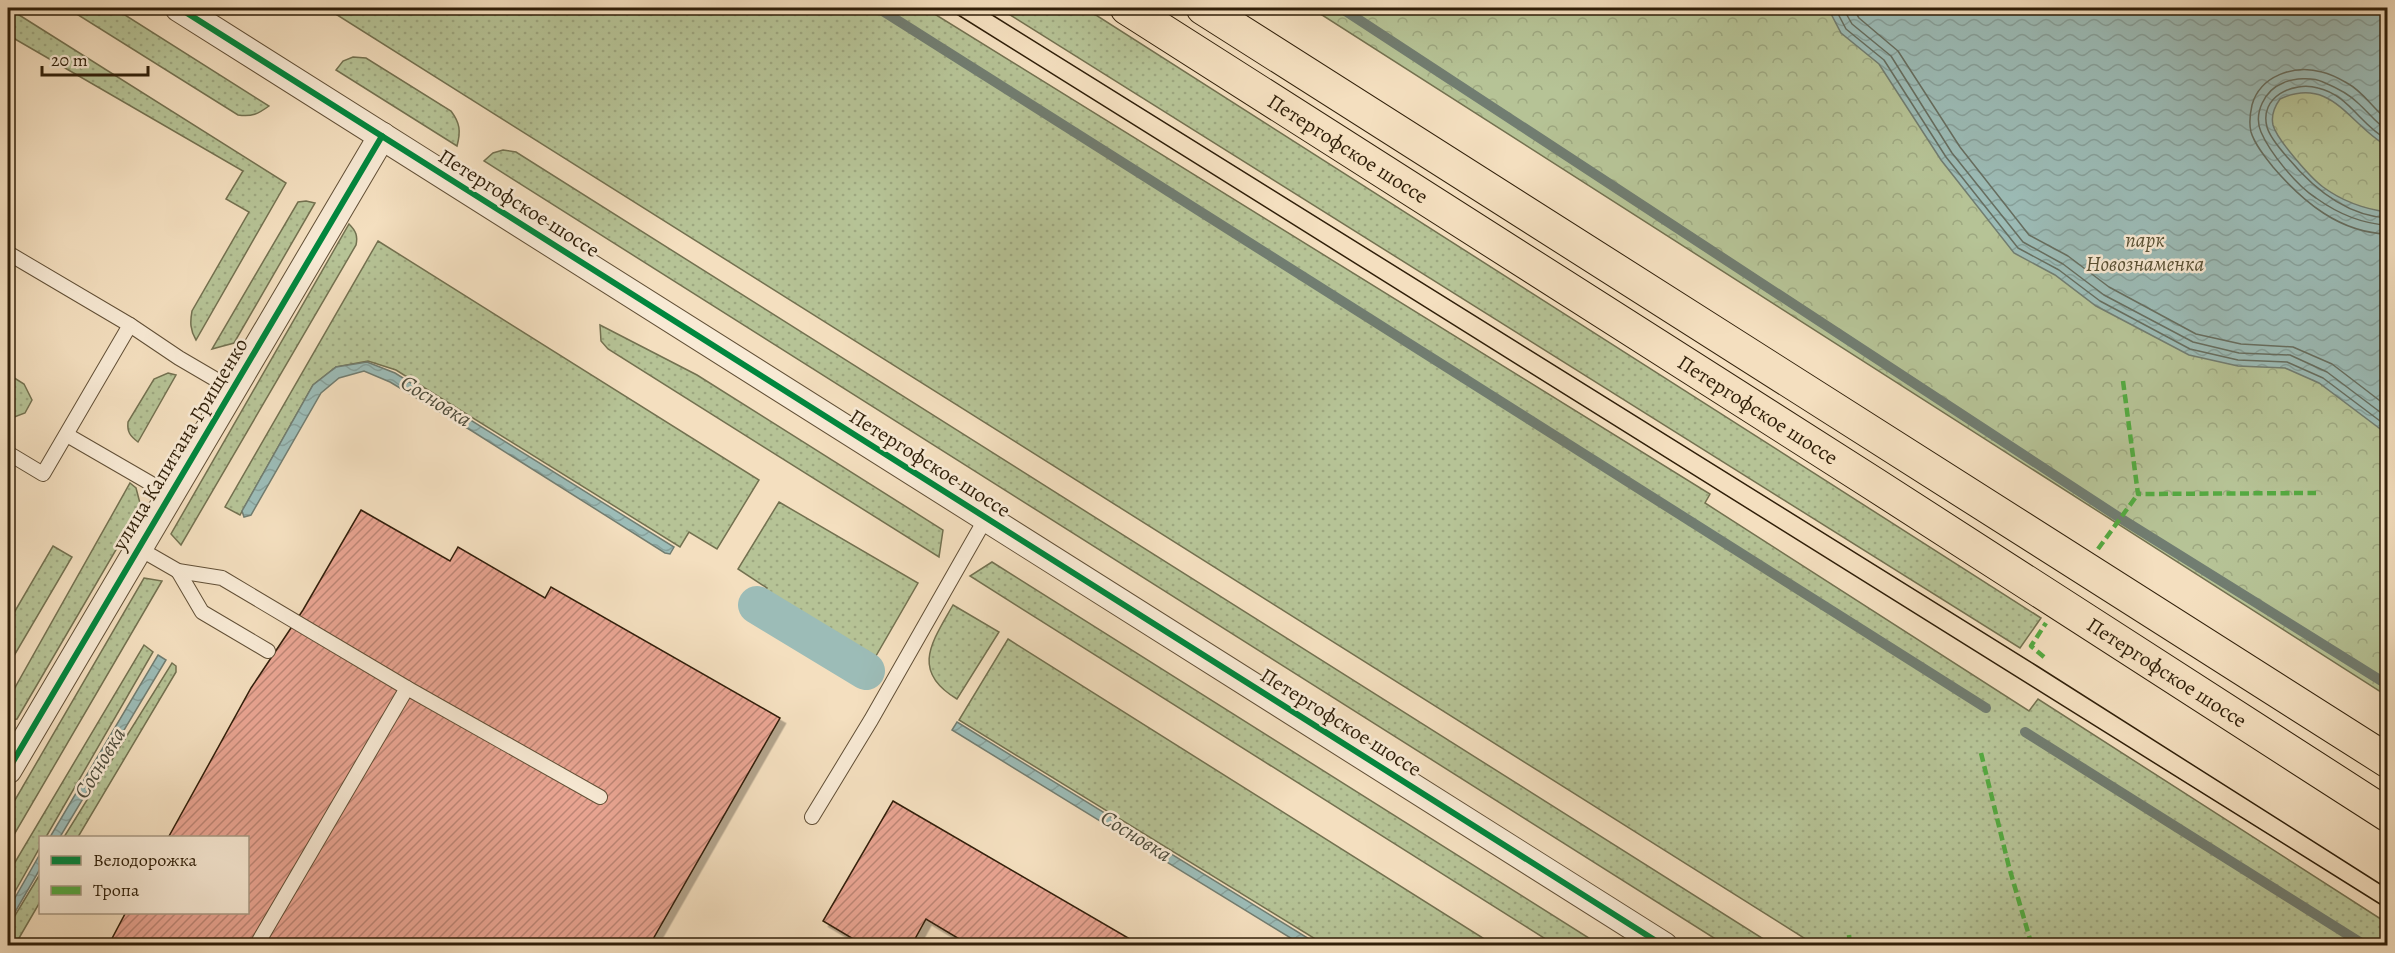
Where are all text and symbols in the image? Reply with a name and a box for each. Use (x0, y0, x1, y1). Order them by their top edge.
scale bar (42, 39, 148, 77)
text: 20 m (51, 48, 88, 72)
street label: Петергофское шоссе (1262, 87, 1434, 210)
street label: Петергофское шоссе (433, 142, 605, 264)
park label: парк Новознаменка (2086, 226, 2205, 278)
street label: улица Капитана Грищенко (105, 333, 255, 556)
street label: Петергофское шоссе (1672, 348, 1843, 472)
water label: Сосновка (395, 367, 477, 435)
street label: Петергофское шоссе (844, 402, 1016, 524)
street label: Петергофское шоссе (2081, 611, 2252, 734)
street label: Петергофское шоссе (1255, 661, 1427, 783)
water label: Сосновка (67, 722, 133, 804)
water label: Сосновка (1095, 802, 1177, 870)
legend (39, 836, 249, 914)
text: Велодорожка (93, 848, 198, 872)
text: Тропа (93, 878, 140, 902)

